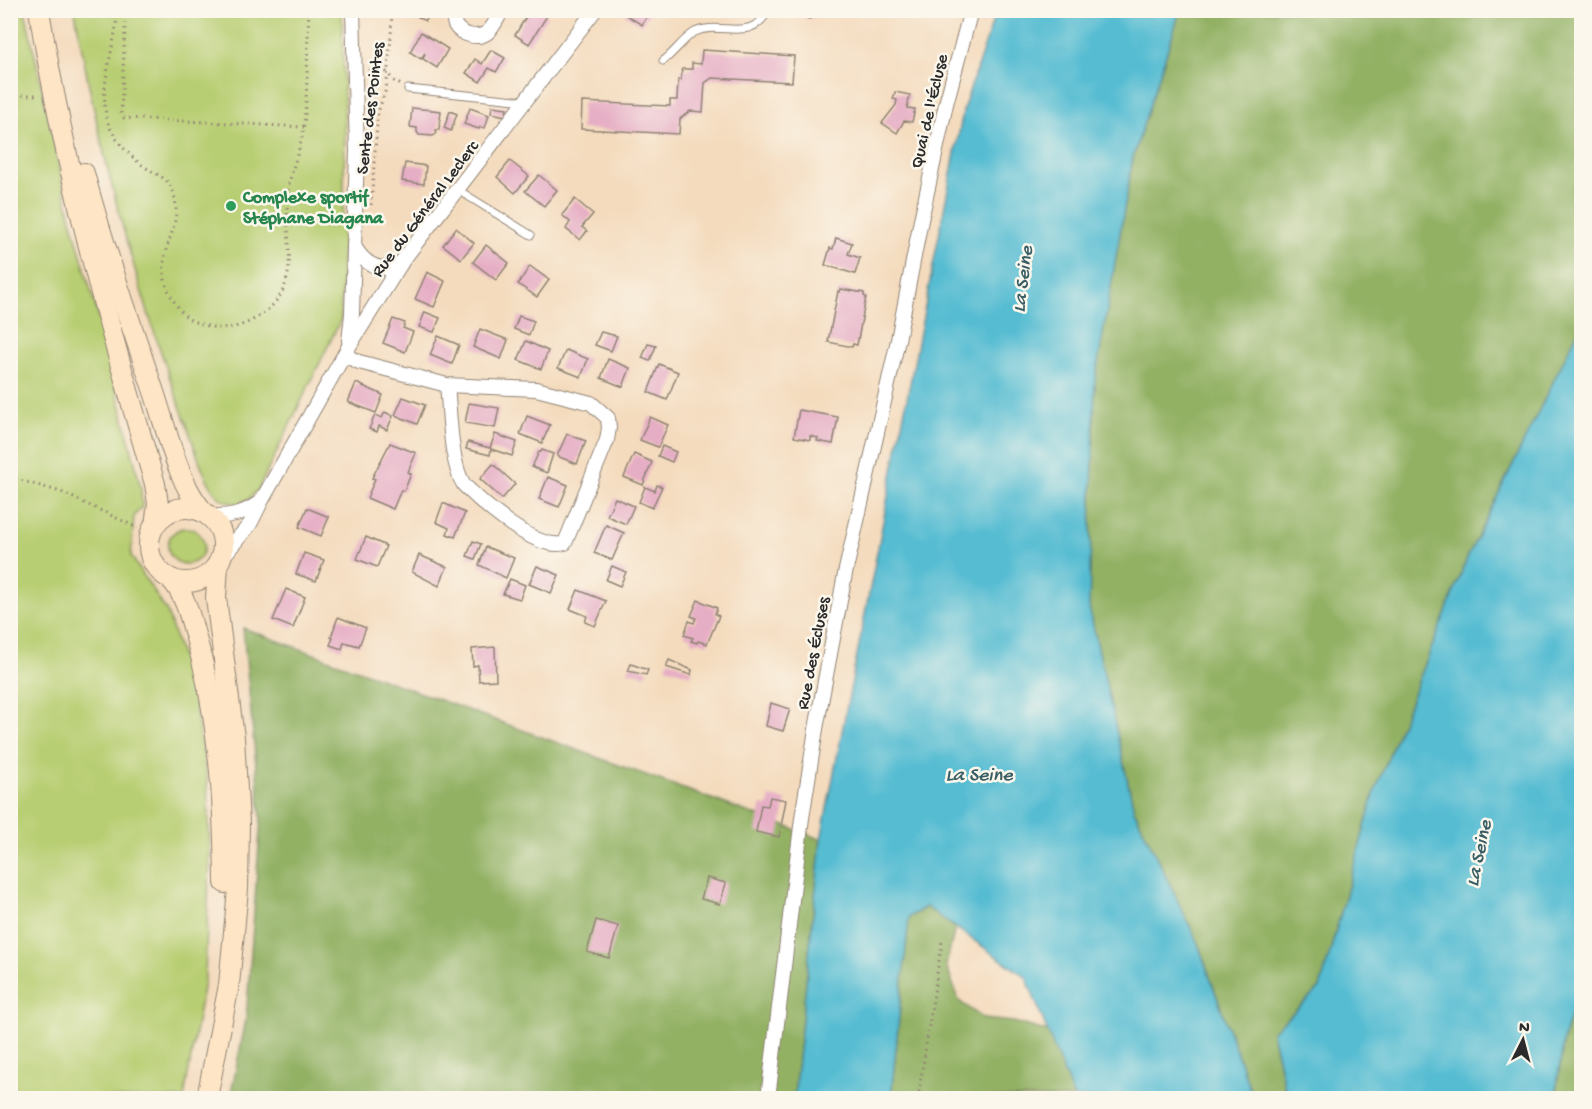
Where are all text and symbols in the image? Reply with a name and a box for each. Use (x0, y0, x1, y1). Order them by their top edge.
street label: Sente des Pointes (353, 40, 390, 175)
street label: Quai de l'Écluse (907, 52, 954, 171)
street label: Rue du Général Leclerc (368, 136, 485, 282)
place label: Complexe sportif Stéphane Diagana (242, 188, 384, 230)
marker: Complexe sportif Stéphane Diagana (224, 199, 238, 213)
water label: La Seine (1009, 244, 1040, 314)
street label: Rue des Écluses (793, 594, 836, 712)
water label: La Seine (946, 765, 1013, 788)
water label: La Seine (1462, 818, 1499, 889)
north arrow (1493, 1010, 1553, 1070)
text: N (1518, 1019, 1531, 1039)

